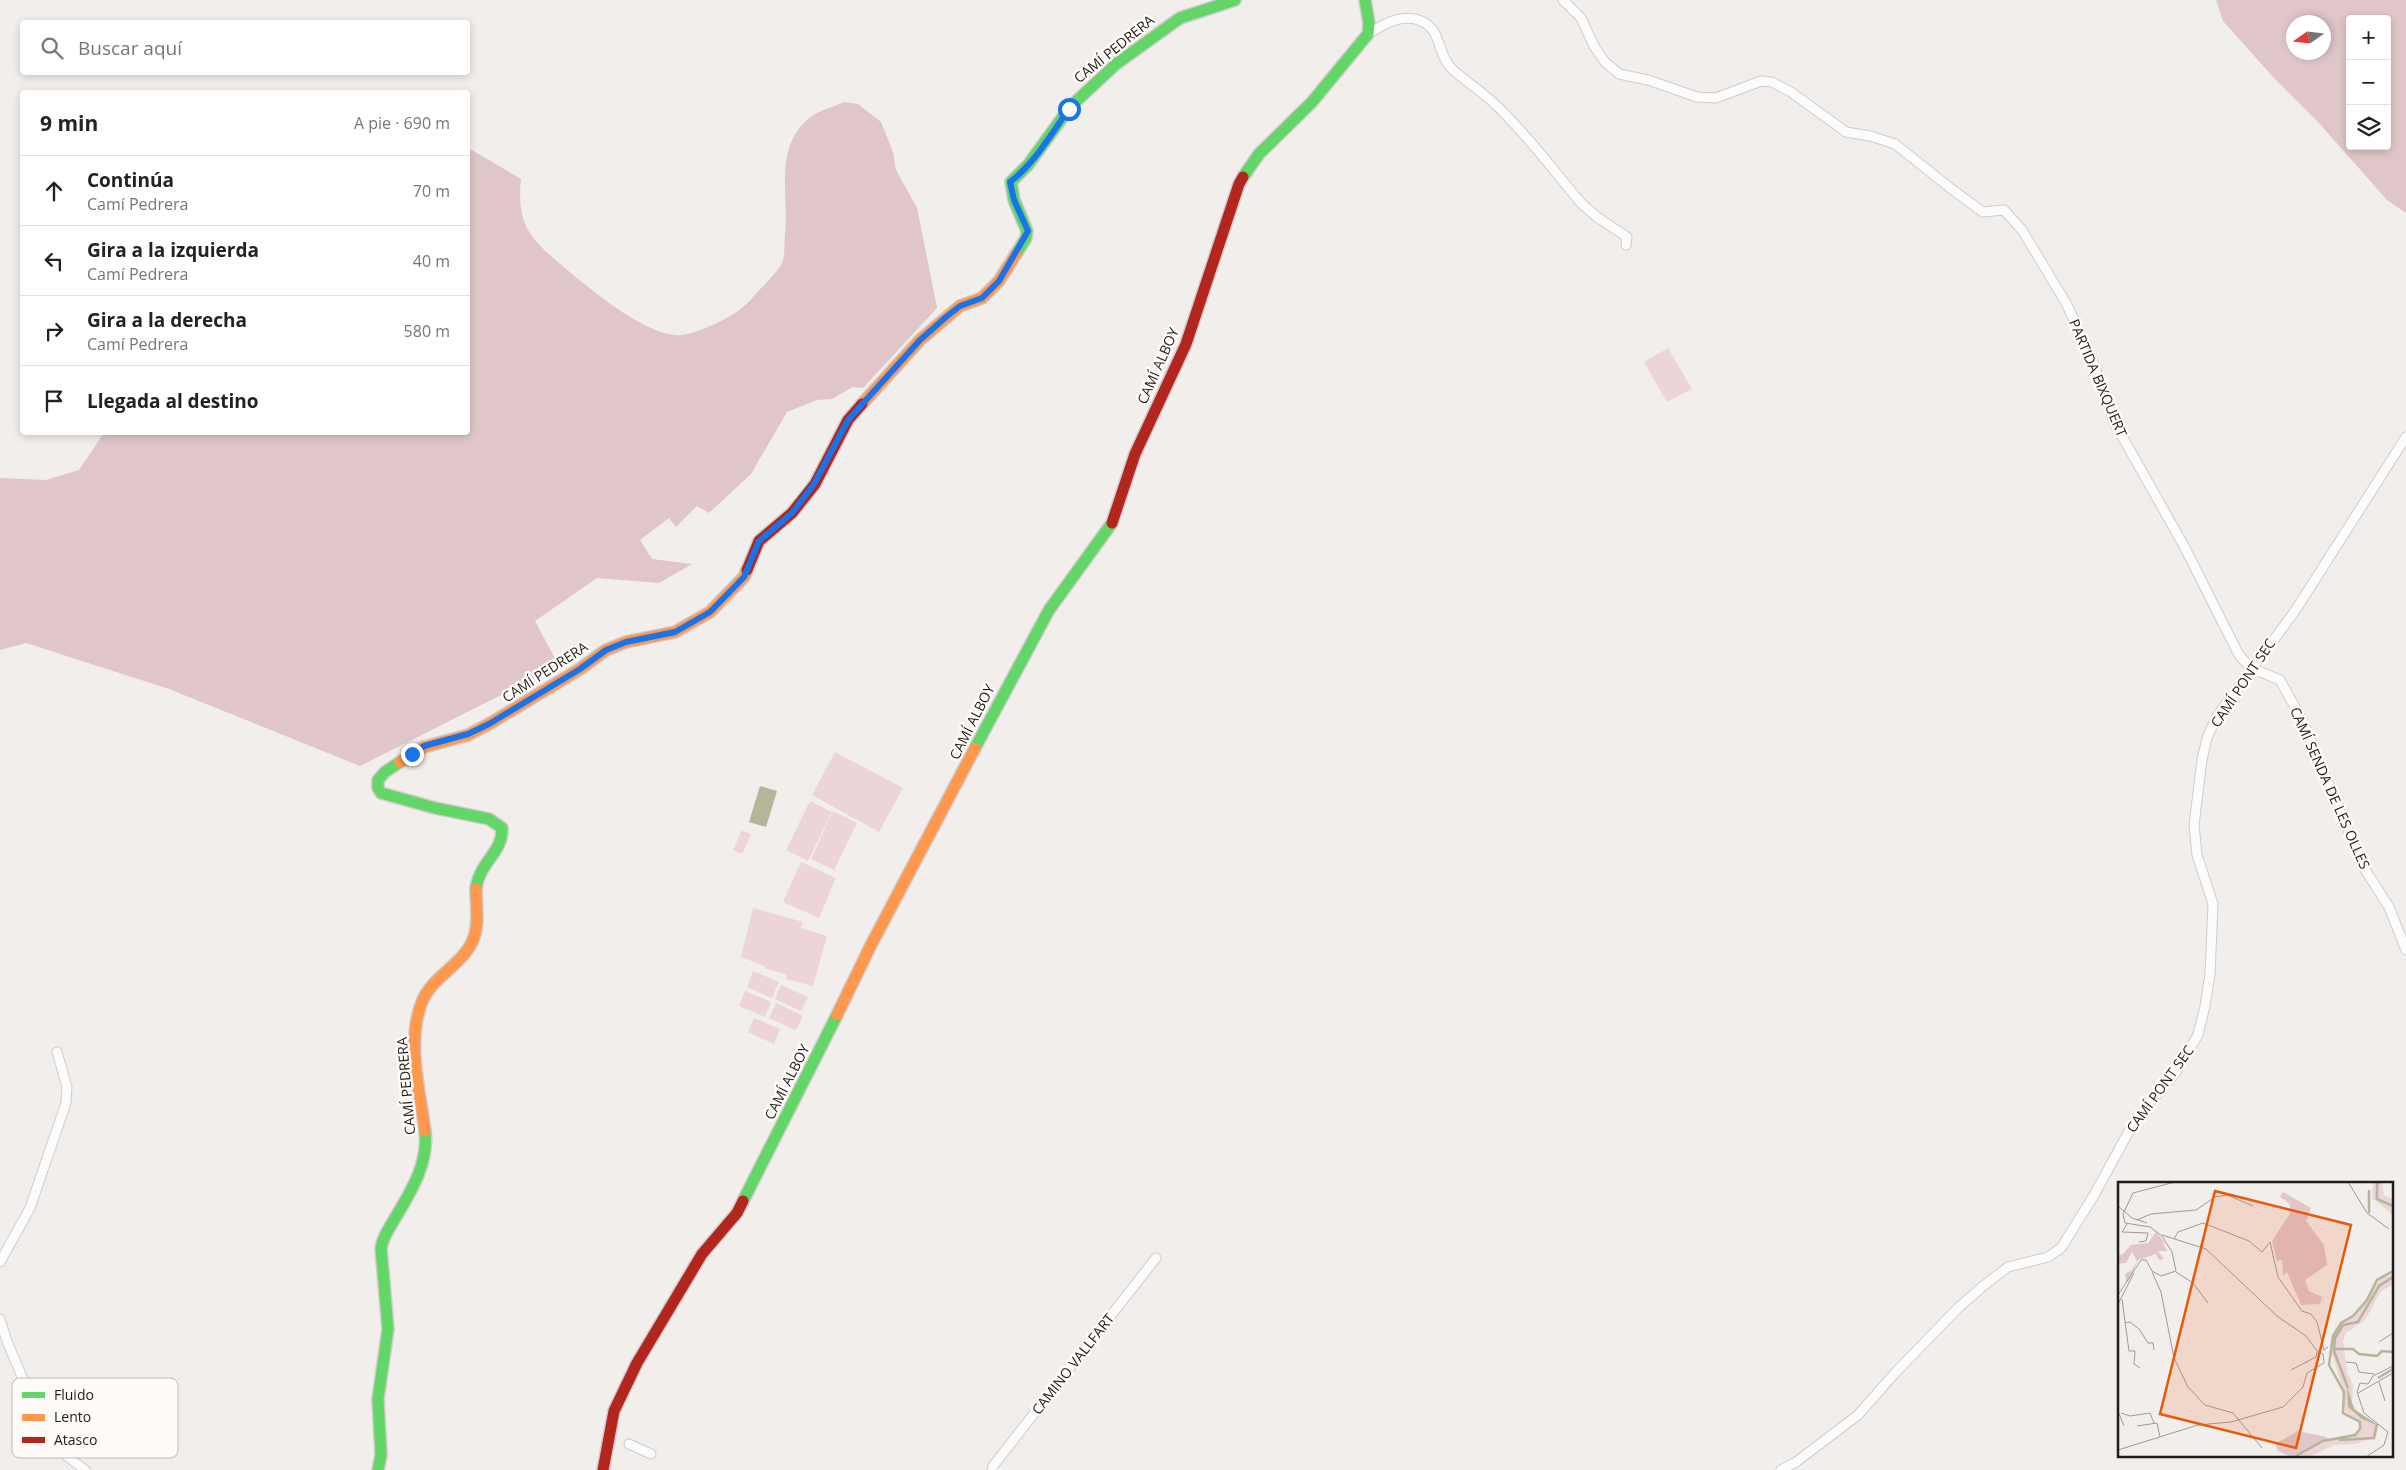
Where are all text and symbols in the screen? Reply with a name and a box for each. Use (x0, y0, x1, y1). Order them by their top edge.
street label: CAMÍ PEDRERA (1070, 10, 1158, 87)
north arrow (2286, 15, 2331, 60)
map controls (2346, 15, 2391, 150)
button: + (2346, 15, 2391, 60)
search box (20, 20, 470, 75)
icon: search (38, 34, 66, 62)
text: Buscar aquí (78, 35, 182, 61)
button: − (2346, 60, 2391, 105)
route start (1058, 98, 1081, 121)
button: layers (2346, 105, 2391, 150)
text: 9 min (40, 109, 98, 137)
text: A pie · 690 m (354, 112, 450, 134)
text: Continúa (87, 167, 174, 193)
icon: ahead (40, 177, 68, 205)
text: 70 m (413, 180, 450, 202)
text: Camí Pedrera (87, 193, 188, 215)
text: Gira a la izquierda (87, 237, 259, 263)
icon: left (40, 247, 68, 275)
text: 40 m (413, 250, 450, 272)
text: Camí Pedrera (87, 263, 188, 285)
text: Gira a la derecha (87, 307, 247, 333)
street label: PARTIDA BIXQUERT (2065, 316, 2132, 440)
icon: right (40, 317, 68, 345)
text: 580 m (404, 320, 450, 342)
street label: CAMÍ ALBOY (1132, 324, 1183, 407)
text: Camí Pedrera (87, 333, 188, 355)
icon: arrive (40, 387, 68, 415)
text: Llegada al destino (87, 388, 259, 414)
street label: CAMÍ PONT SEC (2206, 634, 2279, 731)
street label: CAMÍ PEDRERA (498, 637, 591, 706)
street label: CAMÍ ALBOY (945, 681, 999, 762)
street label: CAMÍ SENDA DE LES OLLES (2286, 704, 2375, 872)
route end (401, 743, 424, 766)
street label: CAMÍ PEDRERA (392, 1036, 419, 1136)
street label: CAMÍ ALBOY (760, 1041, 814, 1122)
street label: CAMÍ PONT SEC (2122, 1041, 2198, 1136)
inset map (2118, 1182, 2394, 1458)
street label: CAMINO VALLFART (1027, 1309, 1118, 1418)
legend (12, 1378, 178, 1458)
text: Fluido (54, 1385, 94, 1404)
text: Lento (54, 1407, 91, 1426)
text: Atasco (54, 1430, 97, 1449)

